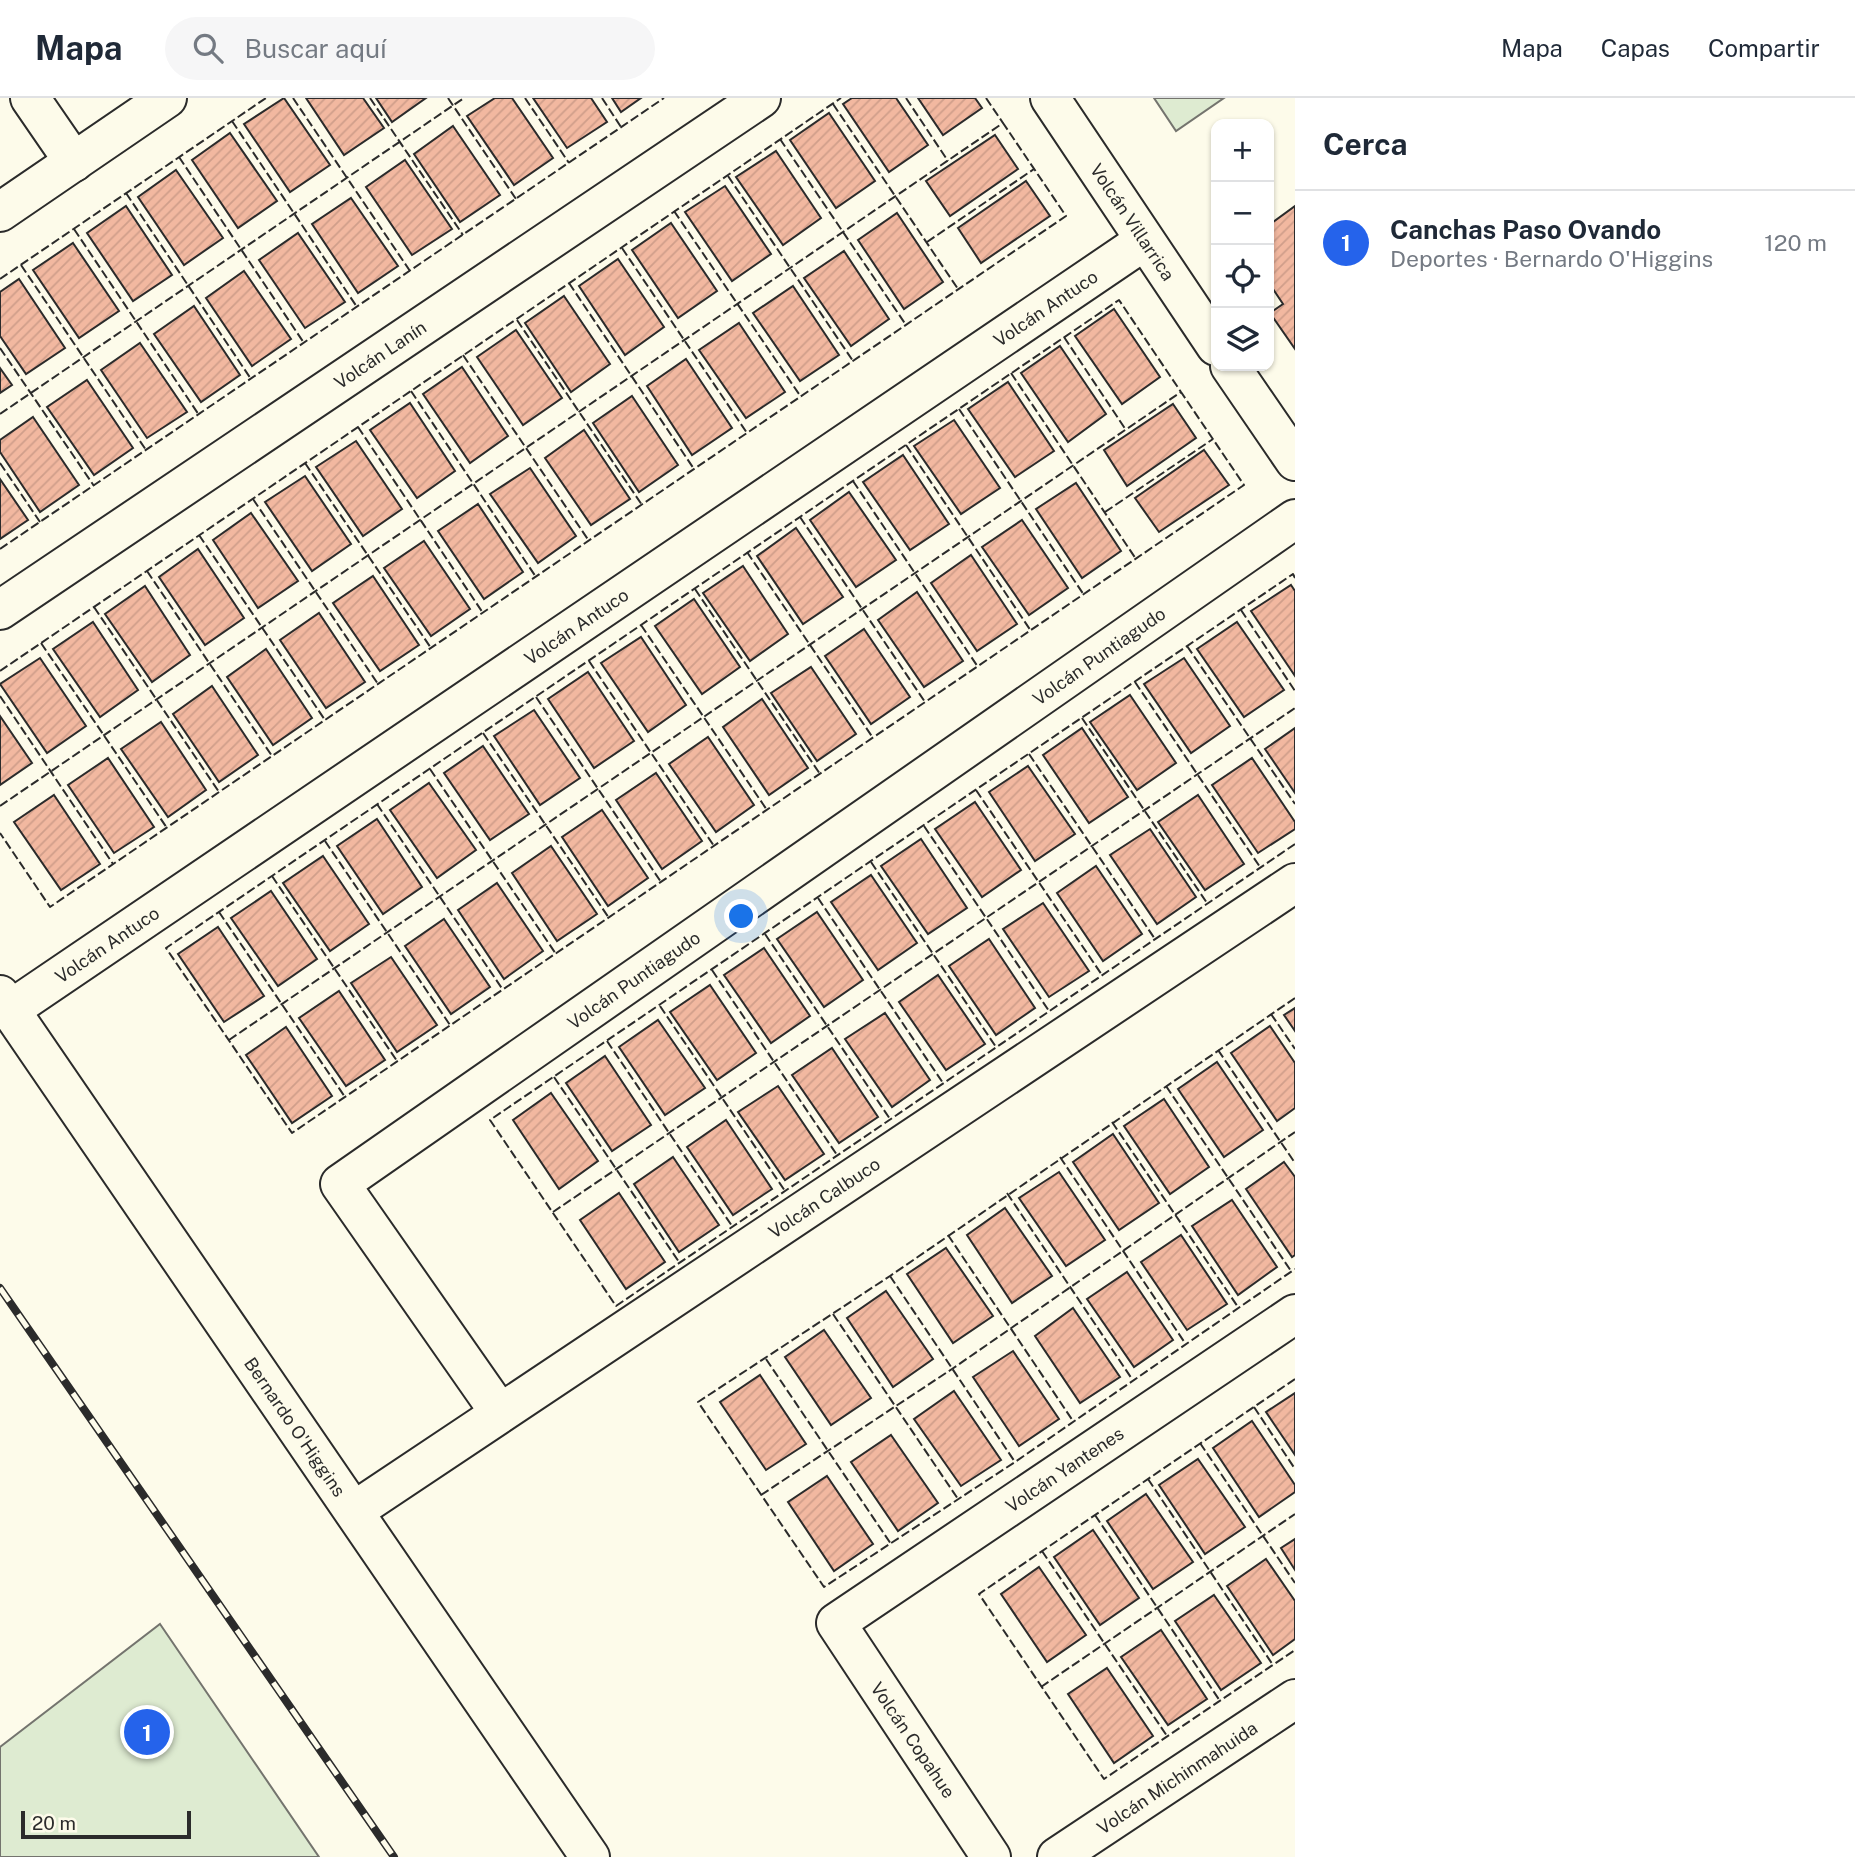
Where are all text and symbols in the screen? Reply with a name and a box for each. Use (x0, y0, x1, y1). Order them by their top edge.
search box (165, 17, 655, 80)
text: Mapa (35, 29, 123, 67)
icon: search (189, 29, 227, 67)
text: Buscar aquí (245, 33, 386, 64)
text: Mapa (1501, 34, 1563, 62)
text: Capas (1601, 34, 1670, 62)
text: Compartir (1708, 34, 1820, 62)
map controls (1211, 119, 1274, 371)
button: + (1211, 119, 1274, 182)
text: Cerca (1323, 126, 1408, 162)
street label: Volcán Villarrica (1086, 160, 1179, 284)
button: − (1211, 182, 1274, 245)
text: Canchas Paso Ovando (1390, 214, 1661, 245)
text: 1 (1341, 229, 1351, 256)
text: 120 m (1764, 229, 1827, 256)
button: locate (1211, 245, 1274, 308)
text: Deportes · Bernardo O'Higgins (1390, 245, 1713, 272)
street label: Volcán Antuco (989, 265, 1101, 351)
button: layers (1211, 308, 1274, 371)
street label: Volcán Lanín (330, 316, 430, 393)
street label: Volcán Antuco (520, 583, 632, 669)
street label: Volcán Puntiagudo (1029, 602, 1169, 709)
your location (724, 899, 758, 933)
street label: Volcán Antuco (51, 902, 163, 987)
street label: Volcán Puntiagudo (563, 926, 704, 1033)
street label: Volcán Calbuco (764, 1153, 884, 1242)
street label: Bernardo O'Higgins (240, 1353, 350, 1500)
street label: Volcán Yantenes (1002, 1422, 1127, 1516)
street label: Volcán Copahue (867, 1678, 959, 1802)
pin: 1 (124, 1706, 170, 1758)
street label: Volcán Michinmahuida (1093, 1717, 1261, 1838)
scale bar (21, 1808, 191, 1840)
text: 20 m (32, 1812, 76, 1834)

